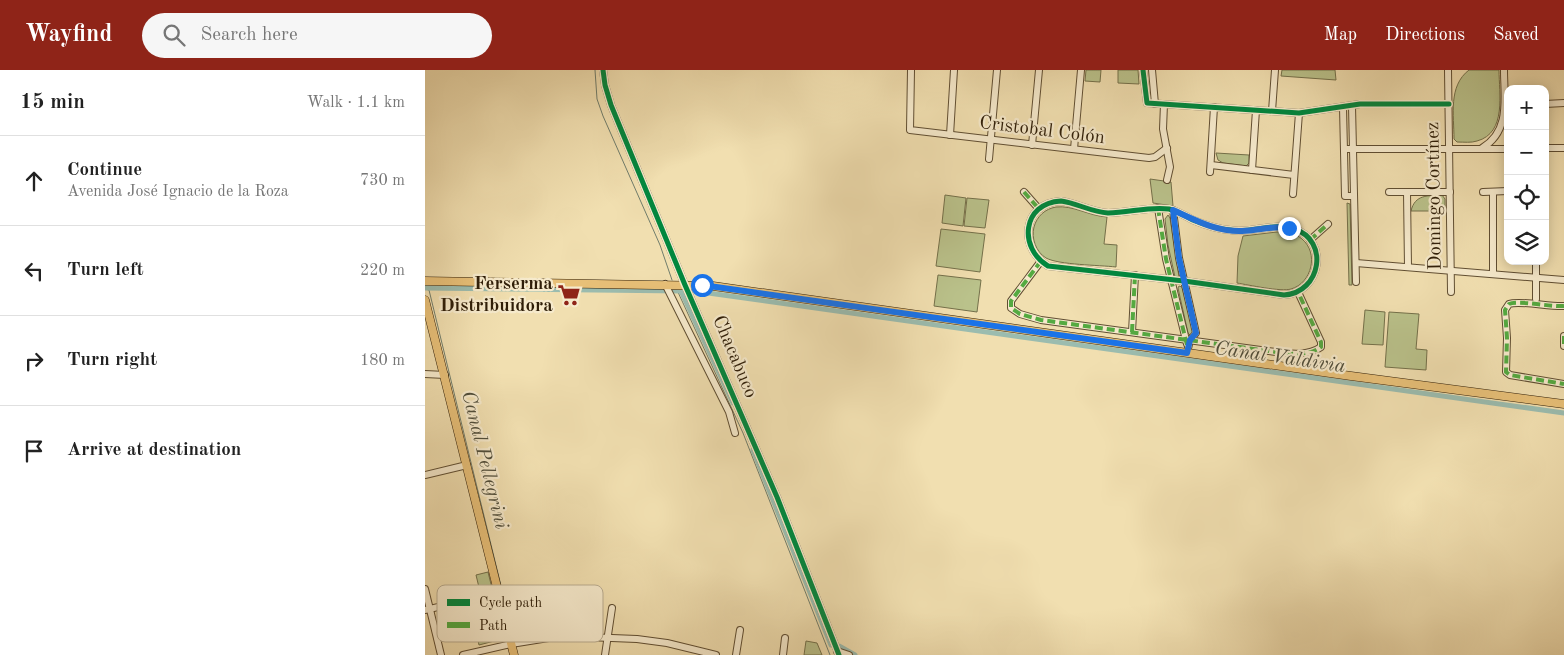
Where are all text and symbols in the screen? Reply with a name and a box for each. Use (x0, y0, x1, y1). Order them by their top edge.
search box (142, 13, 492, 58)
icon: search (160, 21, 188, 49)
text: Wayfind (25, 23, 112, 47)
text: Search here (200, 26, 298, 45)
text: Map (1324, 26, 1357, 44)
text: Directions (1385, 26, 1465, 44)
text: Saved (1493, 26, 1539, 44)
map controls (1504, 85, 1549, 265)
button: + (1504, 85, 1549, 130)
text: 15 min (20, 92, 85, 113)
text: Walk · 1.1 km (307, 95, 405, 111)
street label: Cristobal Colón (978, 114, 1106, 148)
street label: Domingo Cortínez (1424, 121, 1446, 271)
button: − (1504, 130, 1549, 175)
text: Continue (67, 161, 142, 180)
icon: ahead (20, 167, 48, 195)
text: 730 m (360, 173, 405, 189)
button: locate (1504, 175, 1549, 220)
text: Avenida José Ignacio de la Roza (67, 184, 289, 200)
route end (1278, 217, 1301, 240)
button: layers (1504, 220, 1549, 265)
icon: left (20, 257, 48, 285)
text: Turn left (67, 261, 144, 280)
text: 220 m (360, 263, 405, 279)
route start (691, 274, 714, 297)
place label: Ferserma Distribuidora (440, 275, 553, 316)
supermarket icon: Ferserma Distribuidora (556, 282, 582, 308)
street label: Chacabuco (708, 313, 760, 401)
water label: Canal Valdivia (1213, 339, 1347, 377)
icon: right (20, 347, 48, 375)
text: Turn right (67, 351, 157, 370)
text: 180 m (360, 353, 405, 369)
water label: Canal Pellegrini (457, 389, 511, 532)
icon: arrive (20, 437, 48, 465)
text: Arrive at destination (67, 441, 241, 460)
legend (437, 585, 603, 642)
text: Cycle path (479, 596, 542, 610)
text: Path (479, 619, 508, 633)

